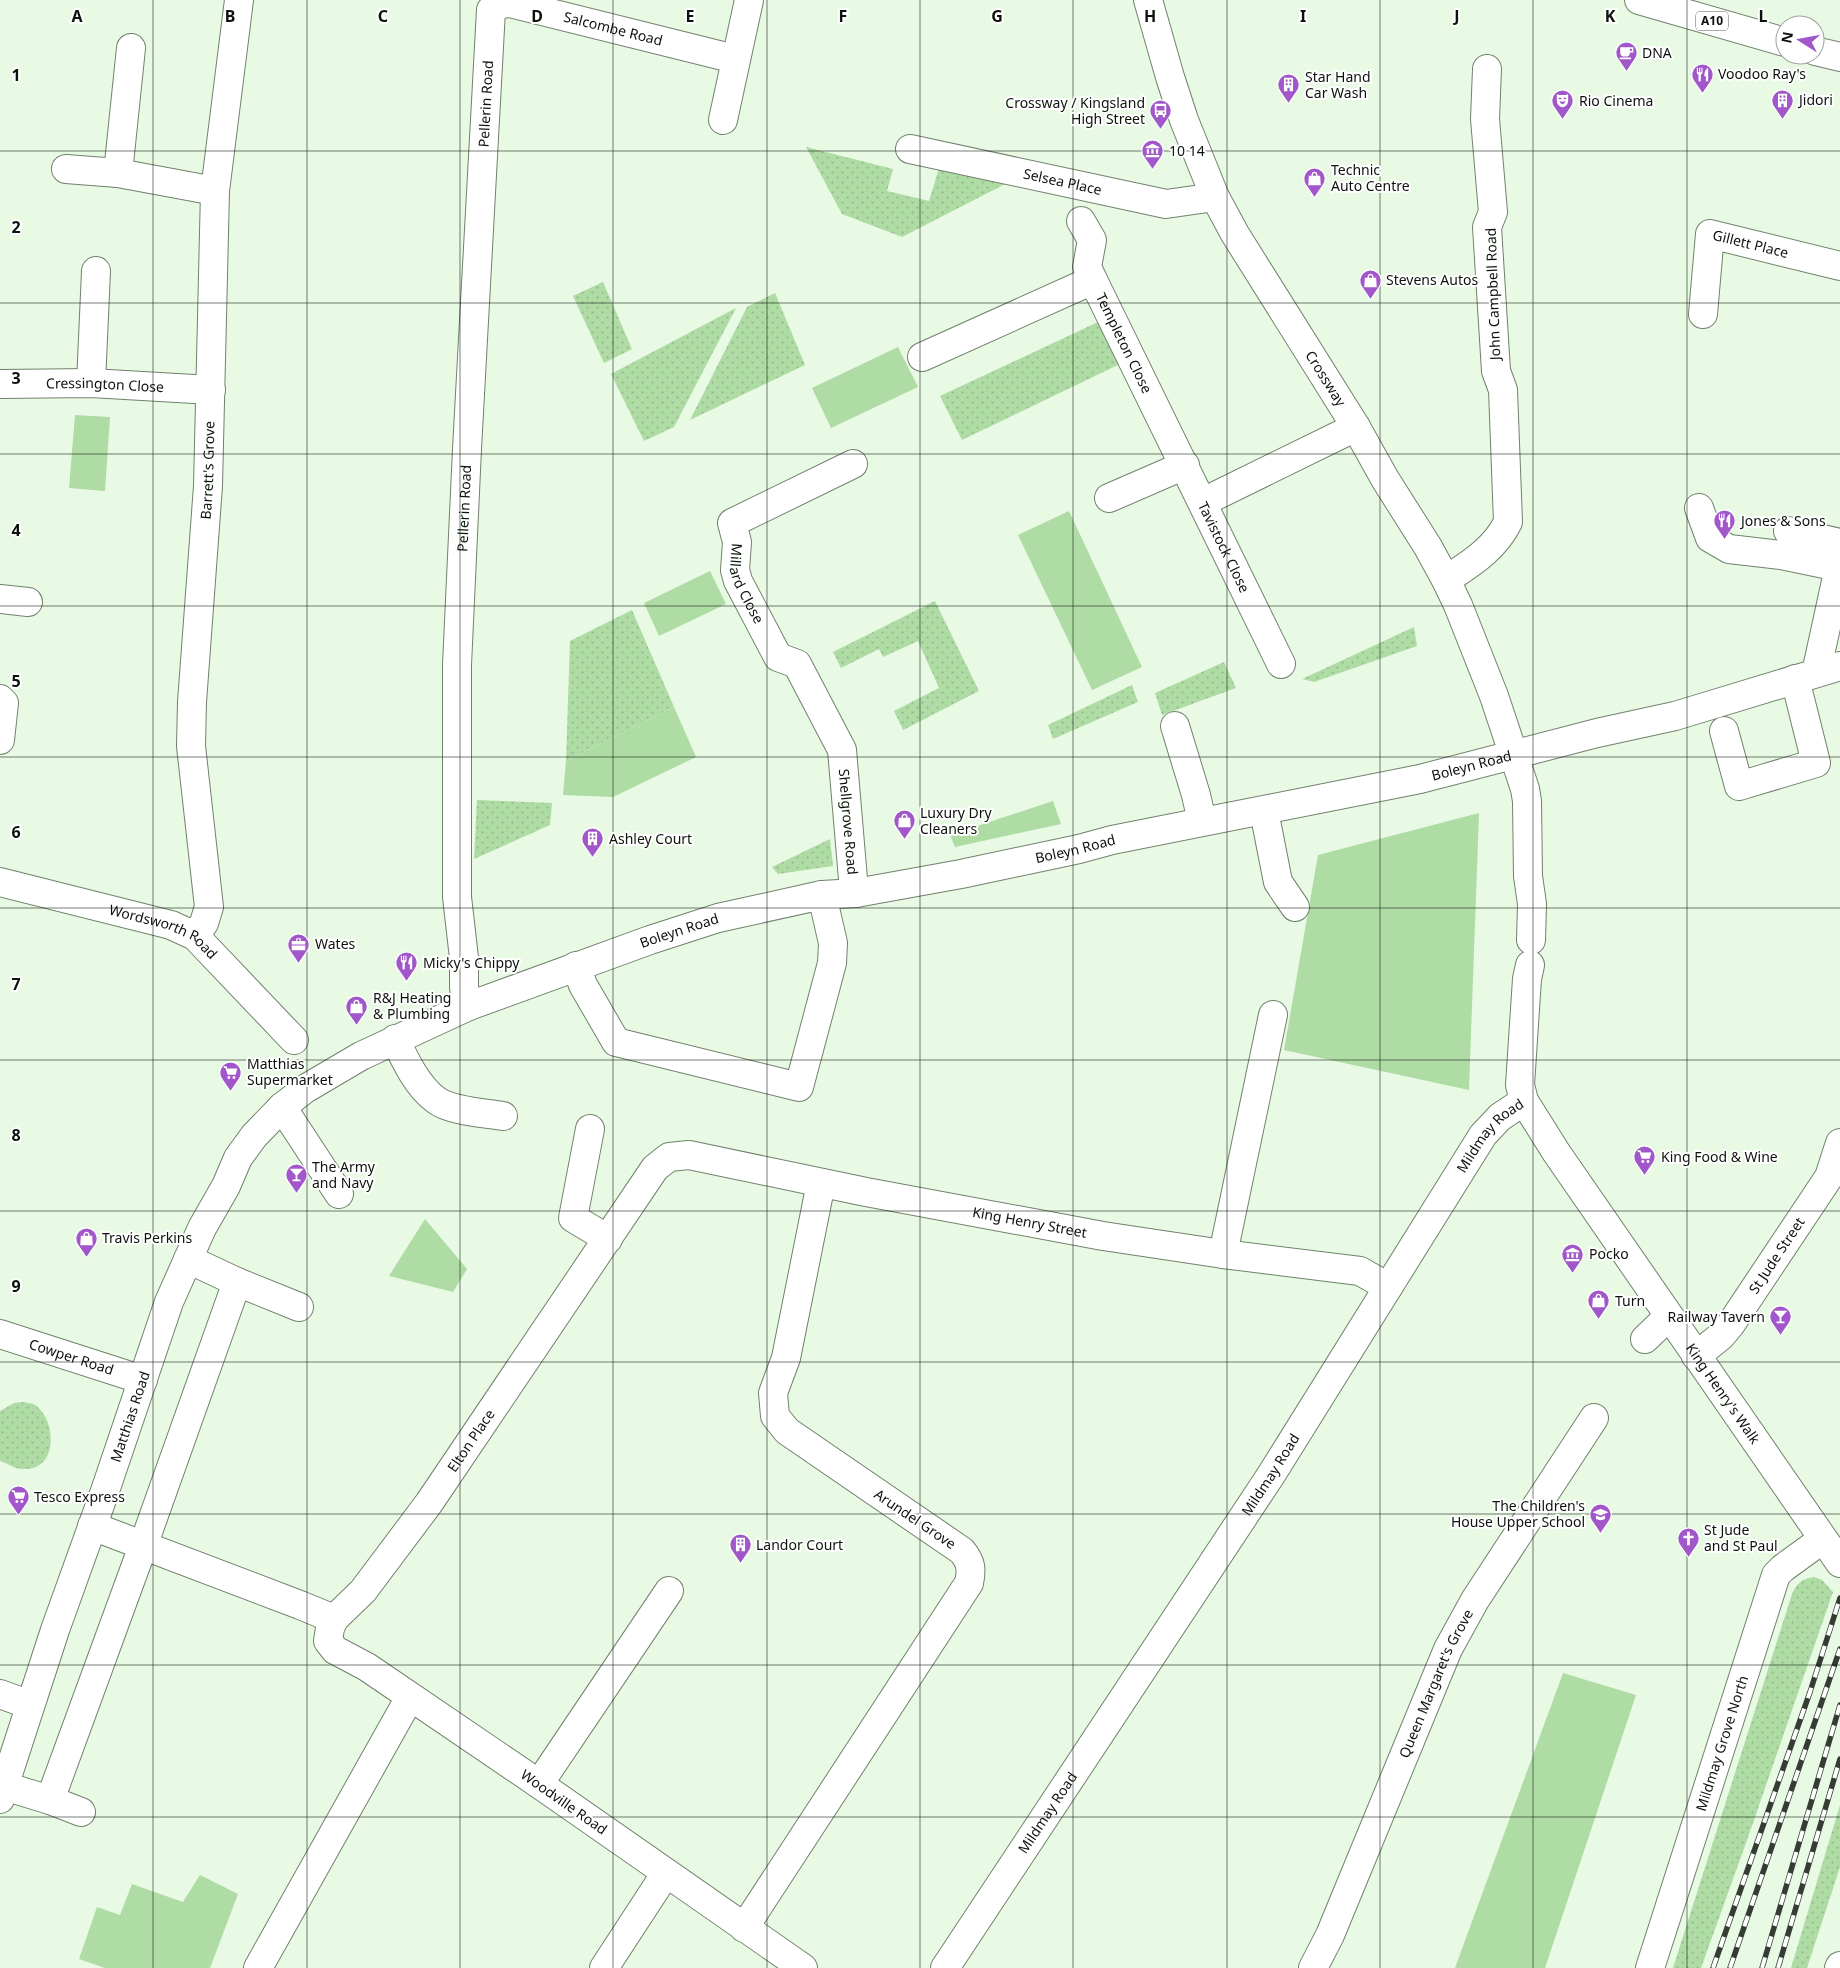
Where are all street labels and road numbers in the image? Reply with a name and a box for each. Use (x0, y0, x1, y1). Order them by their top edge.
street label: Salcombe Road (562, 7, 665, 50)
road number: A10 (1696, 12, 1728, 30)
street label: Pellerin Road (474, 60, 497, 148)
street label: Selsea Place (1022, 164, 1104, 199)
street label: Gillett Place (1711, 225, 1791, 262)
street label: John Campbell Road (1481, 227, 1504, 363)
street label: Templeton Close (1092, 290, 1157, 396)
street label: Crossway (1301, 347, 1351, 410)
street label: Cressington Close (46, 373, 165, 396)
street label: Barrett's Grove (196, 421, 219, 520)
street label: Pellerin Road (452, 464, 475, 552)
street label: Tavistock Close (1194, 498, 1255, 596)
street label: Millard Close (725, 543, 769, 627)
street label: Boleyn Road (1429, 746, 1513, 785)
street label: Shellgrove Road (835, 768, 863, 875)
street label: Boleyn Road (1033, 830, 1117, 867)
street label: Wordsworth Road (107, 900, 222, 963)
street label: Boleyn Road (637, 908, 721, 952)
street label: Mildmay Road (1452, 1094, 1527, 1176)
street label: King Henry Street (971, 1202, 1088, 1242)
street label: St Jude Street (1744, 1213, 1809, 1297)
street label: Cowper Road (27, 1334, 116, 1379)
street label: King Henry's Walk (1682, 1339, 1765, 1448)
street label: Matthias Road (106, 1368, 154, 1464)
street label: Elton Place (443, 1405, 499, 1475)
street label: Mildmay Road (1237, 1430, 1303, 1519)
street label: Arundel Grove (871, 1484, 960, 1553)
street label: Queen Margaret's Grove (1394, 1605, 1477, 1761)
street label: Mildmay Grove North (1691, 1673, 1752, 1813)
street label: Woodville Road (517, 1765, 611, 1838)
street label: Mildmay Road (1013, 1768, 1081, 1857)

